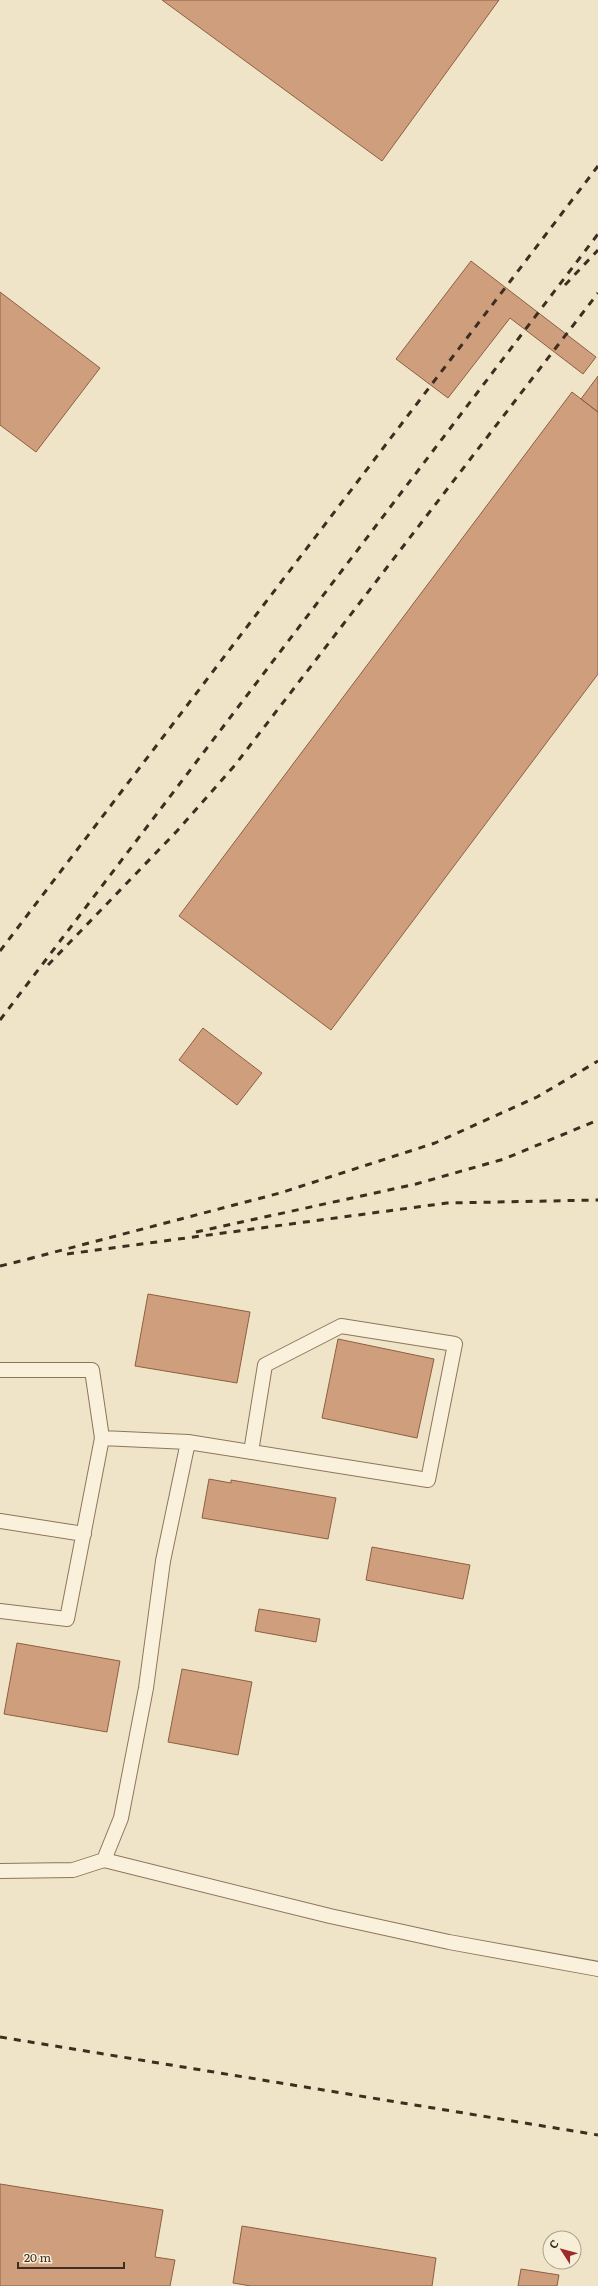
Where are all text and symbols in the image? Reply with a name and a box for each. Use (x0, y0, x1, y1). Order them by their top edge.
north arrow (542, 2230, 582, 2270)
text: С (544, 2236, 562, 2251)
scale bar (18, 2244, 124, 2270)
text: 20 m (24, 2248, 51, 2266)

